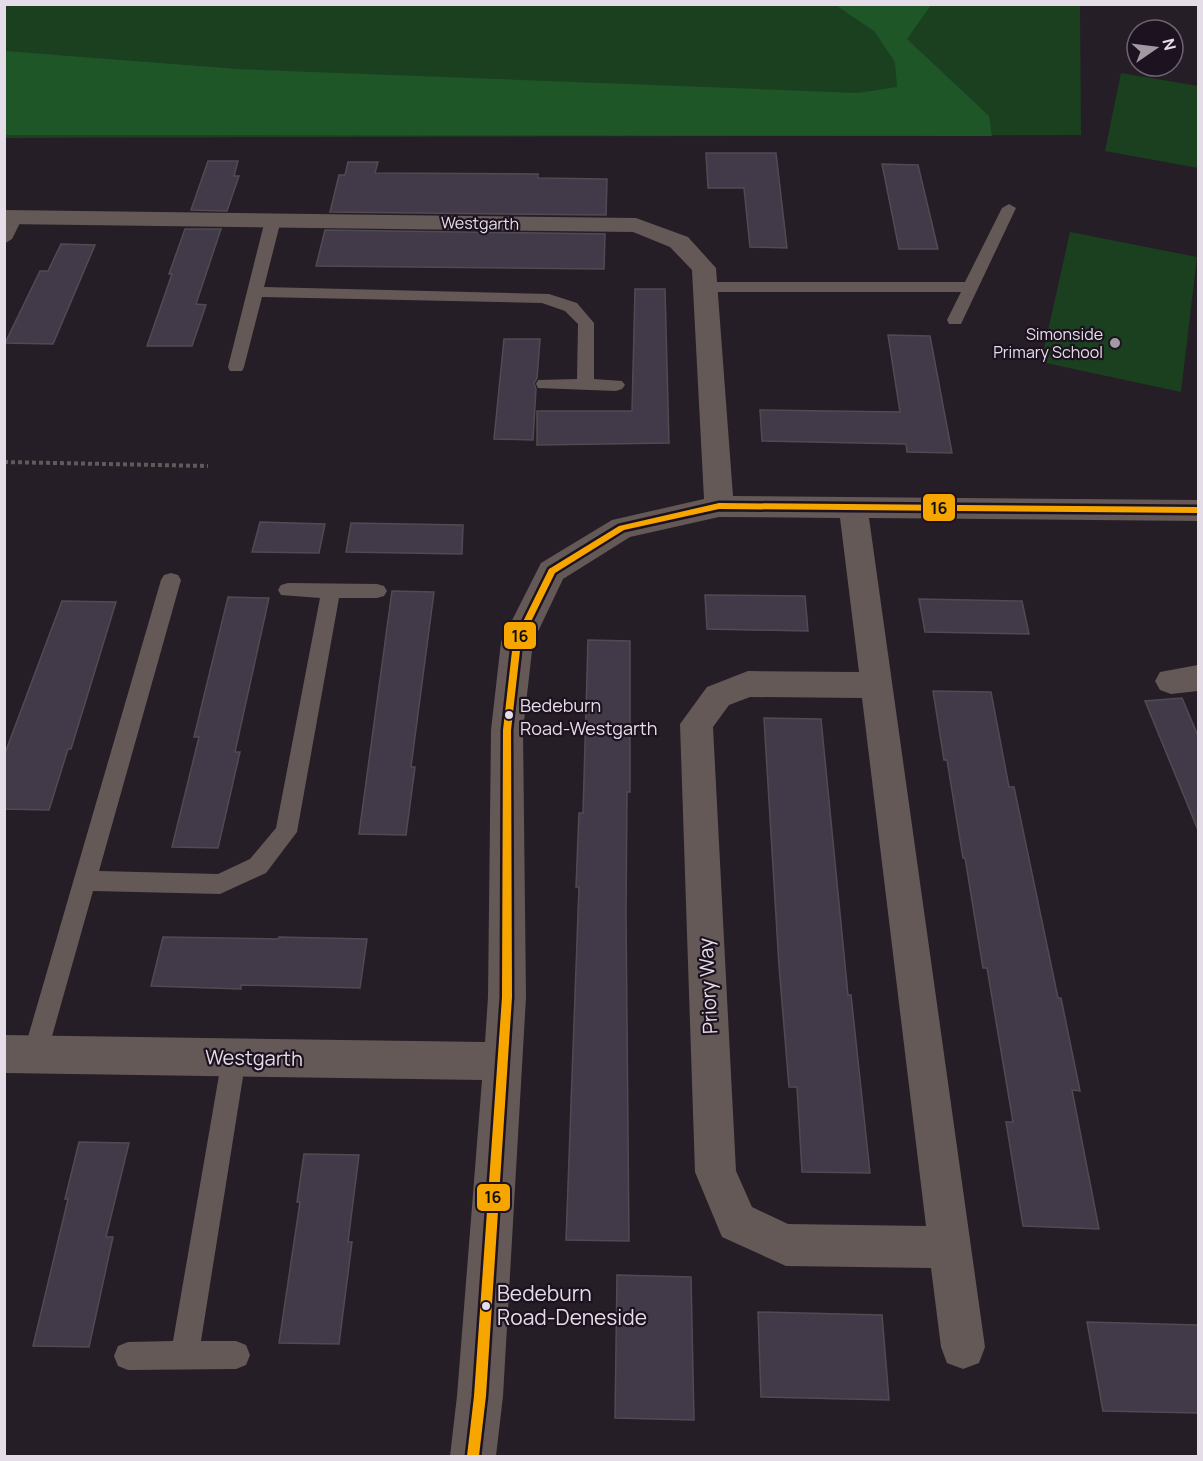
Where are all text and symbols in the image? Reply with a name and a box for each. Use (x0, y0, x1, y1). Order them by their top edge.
north arrow (1125, 18, 1185, 78)
text: N (1157, 36, 1182, 53)
street label: Westgarth (441, 211, 519, 235)
place label: Simonside Primary School (993, 323, 1103, 363)
marker: Simonside Primary School (1108, 336, 1122, 350)
line badge: 16 (922, 493, 956, 522)
text: 16 (931, 497, 948, 519)
line badge: 16 (503, 621, 537, 650)
text: 16 (512, 625, 529, 647)
place label: Bedeburn Road-Westgarth (520, 693, 657, 740)
marker: Bedeburn Road-Westgarth (503, 709, 515, 721)
street label: Priory Way (691, 937, 724, 1035)
street label: Westgarth (205, 1043, 303, 1072)
line badge: 16 (476, 1183, 511, 1212)
text: 16 (485, 1186, 502, 1208)
place label: Bedeburn Road-Deneside (497, 1279, 647, 1331)
marker: Bedeburn Road-Deneside (480, 1300, 492, 1312)

